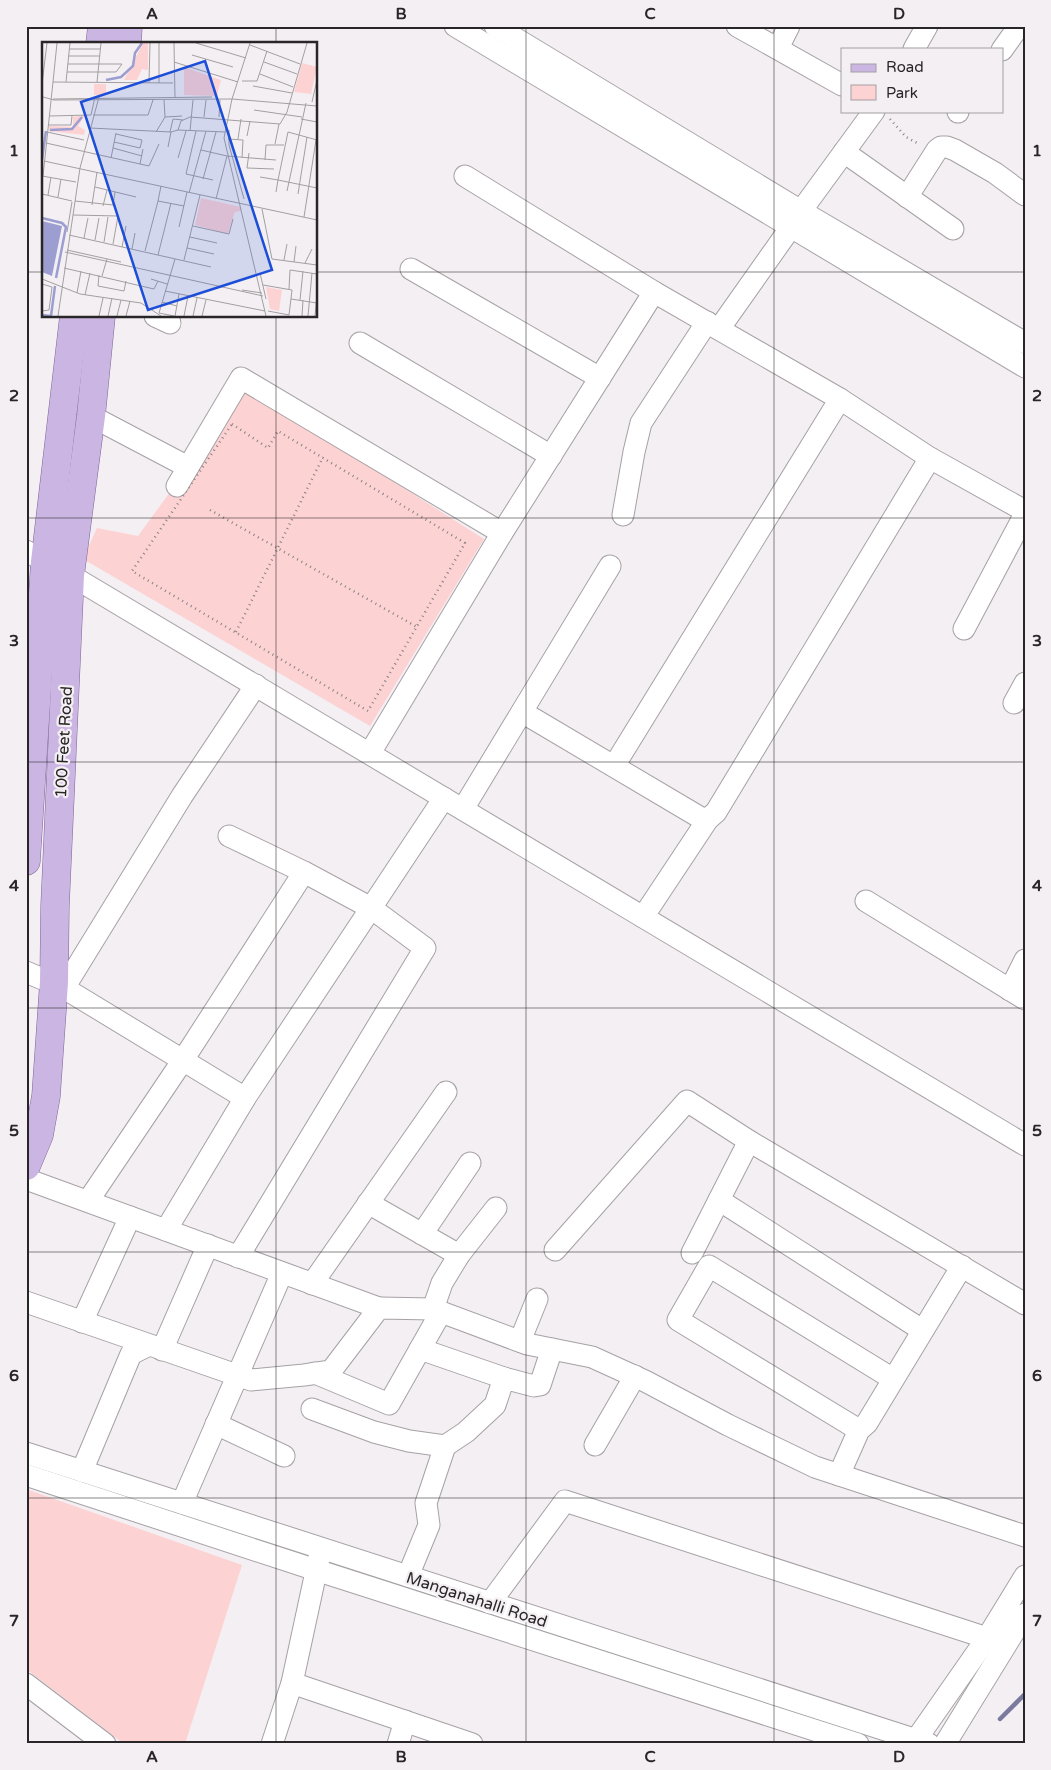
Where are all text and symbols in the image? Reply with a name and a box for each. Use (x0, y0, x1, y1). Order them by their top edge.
text: A (146, 4, 158, 24)
text: B (395, 4, 407, 24)
text: C (644, 4, 656, 24)
text: D (893, 4, 905, 24)
inset map (42, 42, 318, 318)
legend (841, 48, 1004, 112)
text: Road (886, 58, 924, 76)
text: Park (886, 84, 918, 102)
text: 1 (9, 141, 19, 161)
text: 1 (1032, 141, 1042, 161)
text: 2 (9, 386, 19, 406)
text: 2 (1032, 386, 1042, 406)
text: 3 (9, 631, 19, 651)
text: 3 (1032, 631, 1042, 651)
street label: 100 Feet Road (51, 686, 77, 798)
text: 4 (9, 876, 19, 896)
text: 4 (1032, 876, 1042, 896)
text: 5 (9, 1121, 19, 1141)
text: 5 (1032, 1121, 1042, 1141)
text: 6 (9, 1366, 19, 1386)
text: 6 (1032, 1366, 1042, 1386)
street label: Manganahalli Road (404, 1568, 550, 1632)
text: 7 (9, 1611, 19, 1631)
text: 7 (1032, 1611, 1042, 1631)
text: A (146, 1747, 158, 1767)
text: B (395, 1747, 407, 1767)
text: C (644, 1747, 656, 1767)
text: D (893, 1747, 905, 1767)

